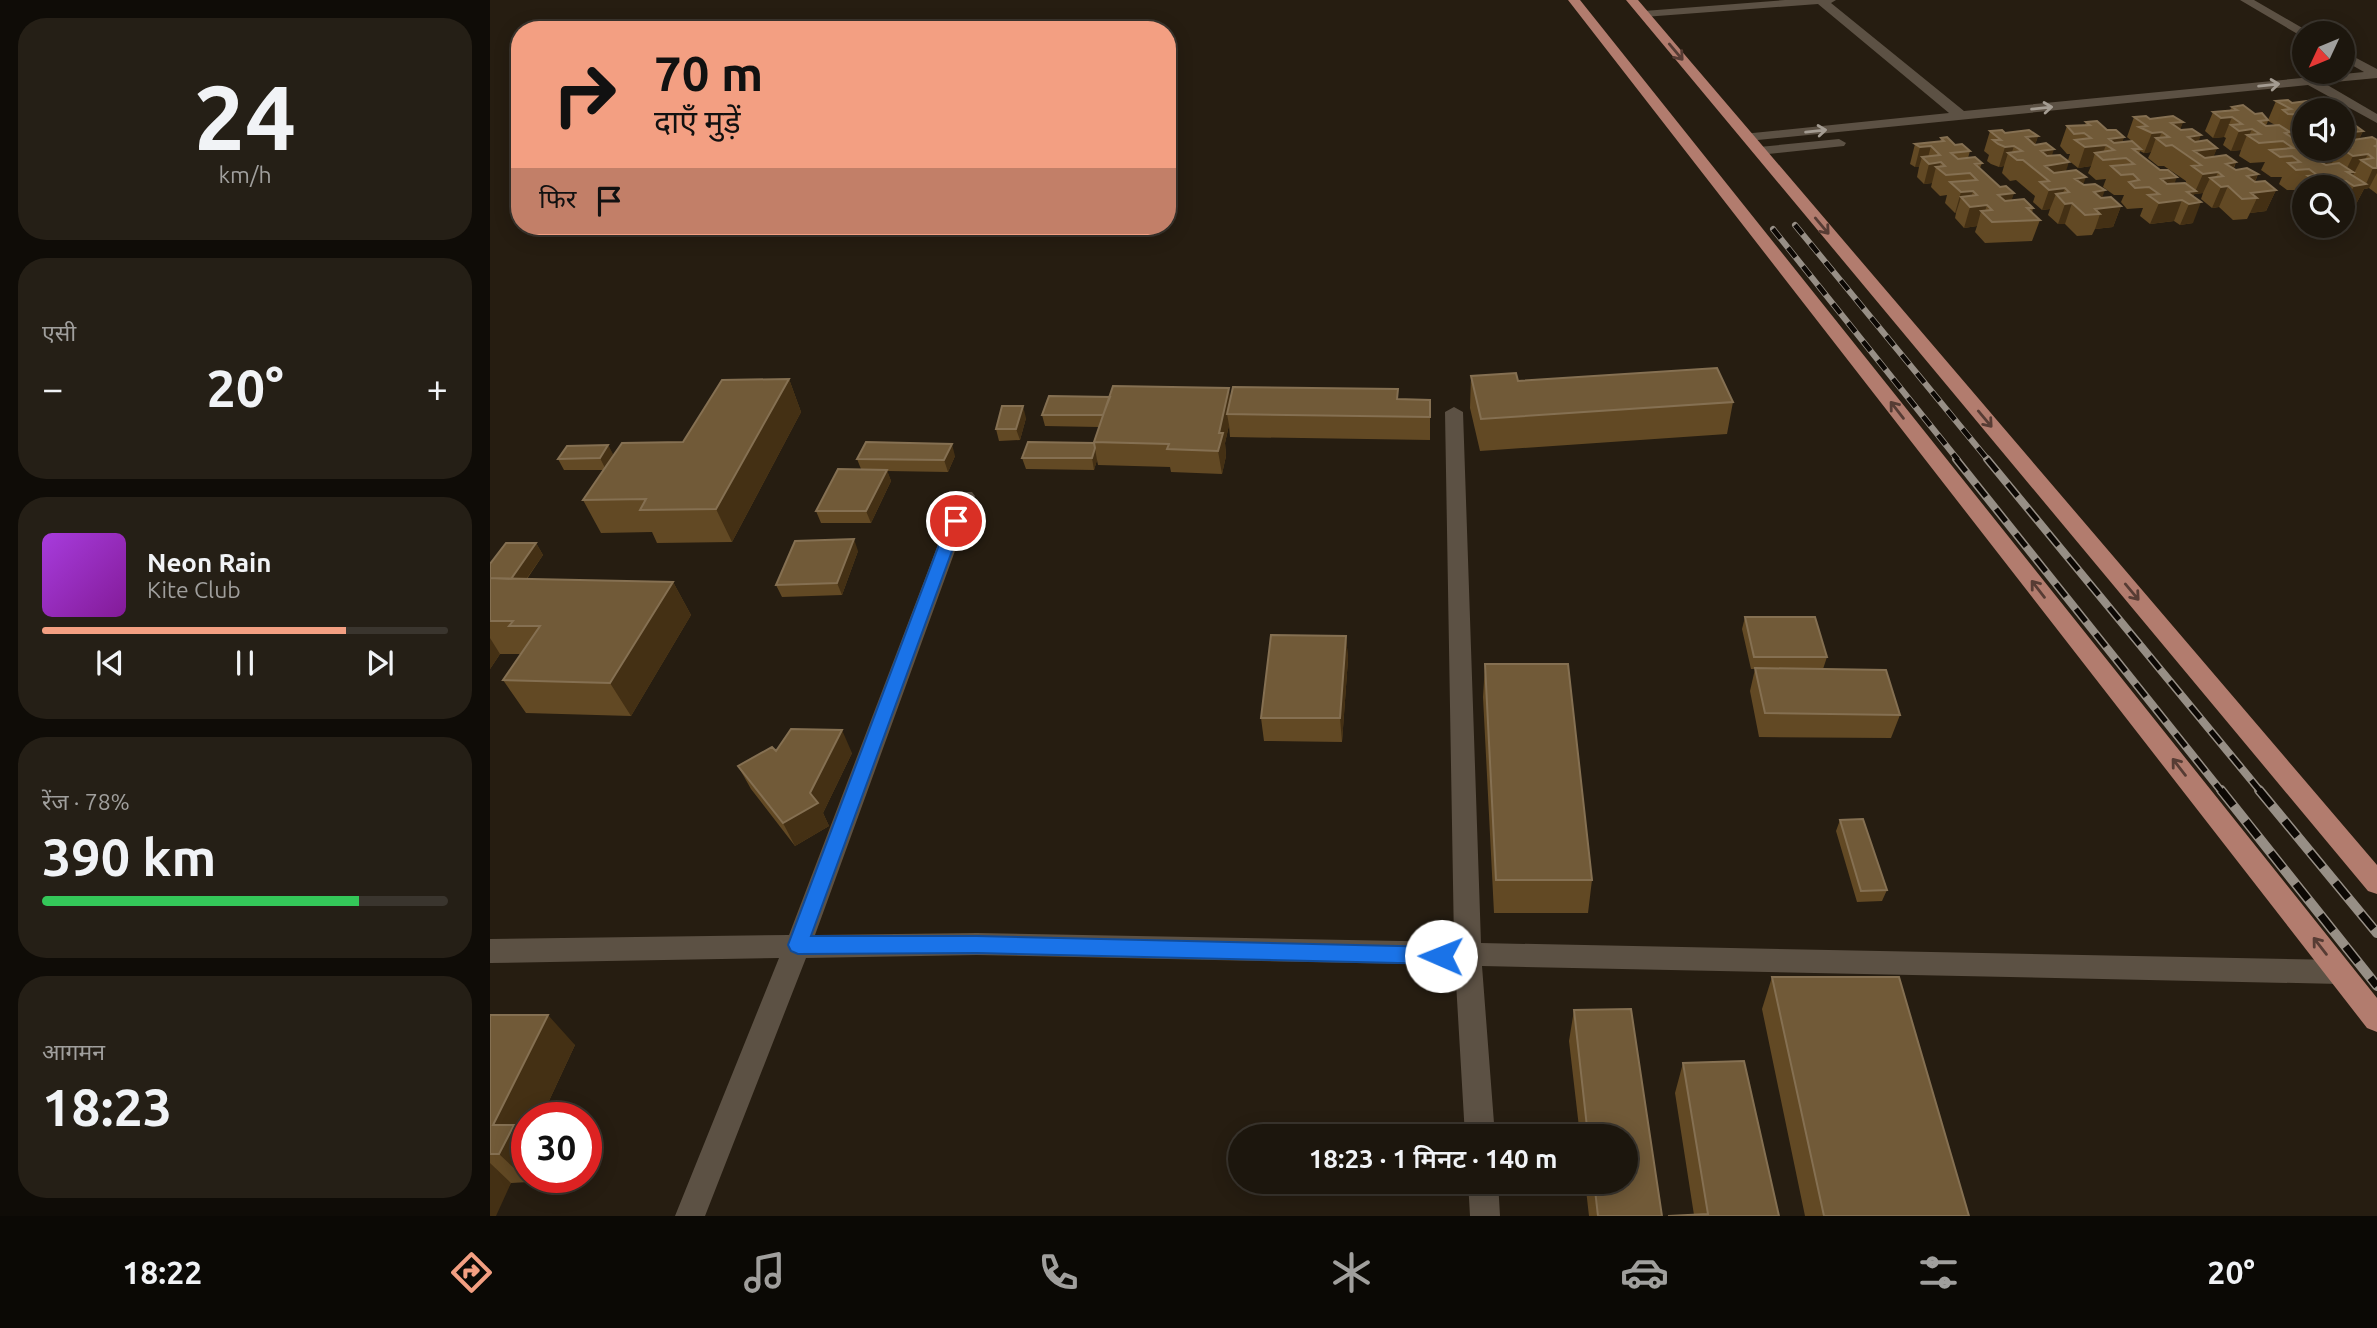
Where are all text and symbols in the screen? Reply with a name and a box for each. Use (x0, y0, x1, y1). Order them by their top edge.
north arrow (2292, 21, 2356, 84)
map controls (2292, 21, 2355, 238)
one-way arrow (1668, 43, 1684, 61)
text: 70 m (654, 45, 763, 100)
icon: right (539, 49, 630, 140)
text: 24 (194, 65, 296, 167)
one-way arrow (2257, 78, 2279, 91)
button: sound (2292, 98, 2355, 161)
one-way arrow (2030, 101, 2053, 114)
text: दाएँ मुड़ें (654, 103, 741, 139)
one-way arrow (1804, 124, 1827, 137)
text: km/h (218, 162, 272, 187)
button: search (2292, 175, 2355, 238)
icon: arrive (590, 182, 628, 220)
text: फिर (539, 184, 576, 213)
one-way arrow (1814, 217, 1830, 235)
text: एसी (42, 320, 76, 345)
text: 20° (206, 359, 284, 417)
text: − (42, 367, 63, 409)
text: + (427, 367, 448, 409)
one-way arrow (1890, 401, 1905, 420)
one-way arrow (1977, 409, 1993, 427)
pin (926, 491, 986, 551)
icon: arrive (937, 502, 975, 540)
text: Neon Rain (147, 548, 272, 577)
text: Kite Club (147, 577, 241, 602)
one-way arrow (2030, 580, 2046, 598)
one-way arrow (2124, 583, 2139, 601)
icon: previous (91, 644, 129, 682)
icon: pause (226, 644, 264, 682)
icon: next (361, 644, 399, 682)
one-way arrow (2171, 759, 2186, 777)
text: रेंज · 78% (42, 789, 130, 814)
text: 390 km (42, 828, 216, 886)
position arrow (1404, 919, 1478, 993)
one-way arrow (2312, 938, 2327, 956)
text: आगमन (42, 1039, 105, 1064)
text: 18:23 (42, 1078, 172, 1136)
speed limit sign: 30 (511, 1102, 602, 1193)
text: 18:23 · 1 मिनट · 140 m (1309, 1144, 1557, 1173)
icon: directions (447, 1248, 496, 1297)
icon: music (740, 1248, 789, 1297)
icon: phone (1034, 1248, 1083, 1297)
icon: climate (1327, 1248, 1376, 1297)
icon: car (1620, 1248, 1669, 1297)
icon: filters (1914, 1248, 1963, 1297)
text: 18:22 (122, 1254, 202, 1290)
text: 20° (2207, 1254, 2255, 1290)

